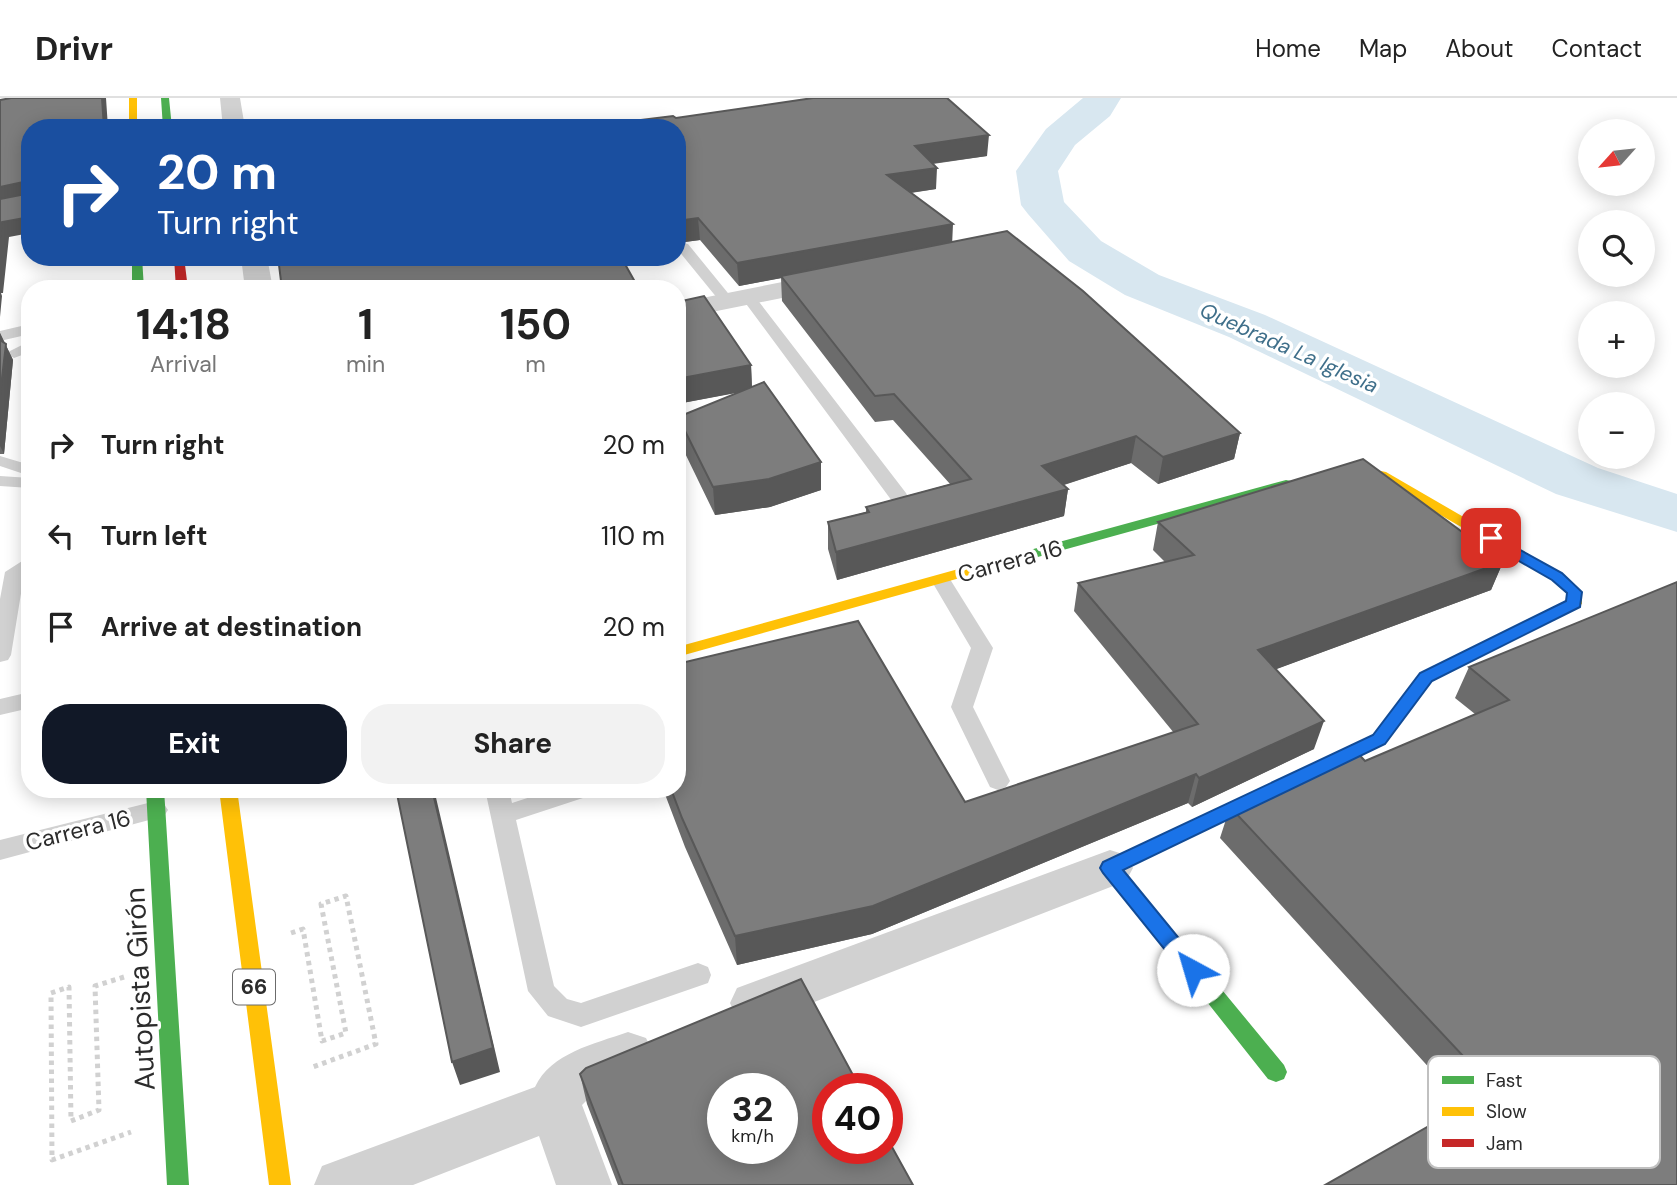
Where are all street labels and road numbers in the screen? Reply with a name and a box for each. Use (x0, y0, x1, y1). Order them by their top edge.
street label: Carrera 16 (954, 533, 1066, 589)
street label: Carrera 16 (22, 802, 134, 858)
street label: Autopista Girón (116, 887, 164, 1091)
road number: 66 (233, 970, 275, 1004)

